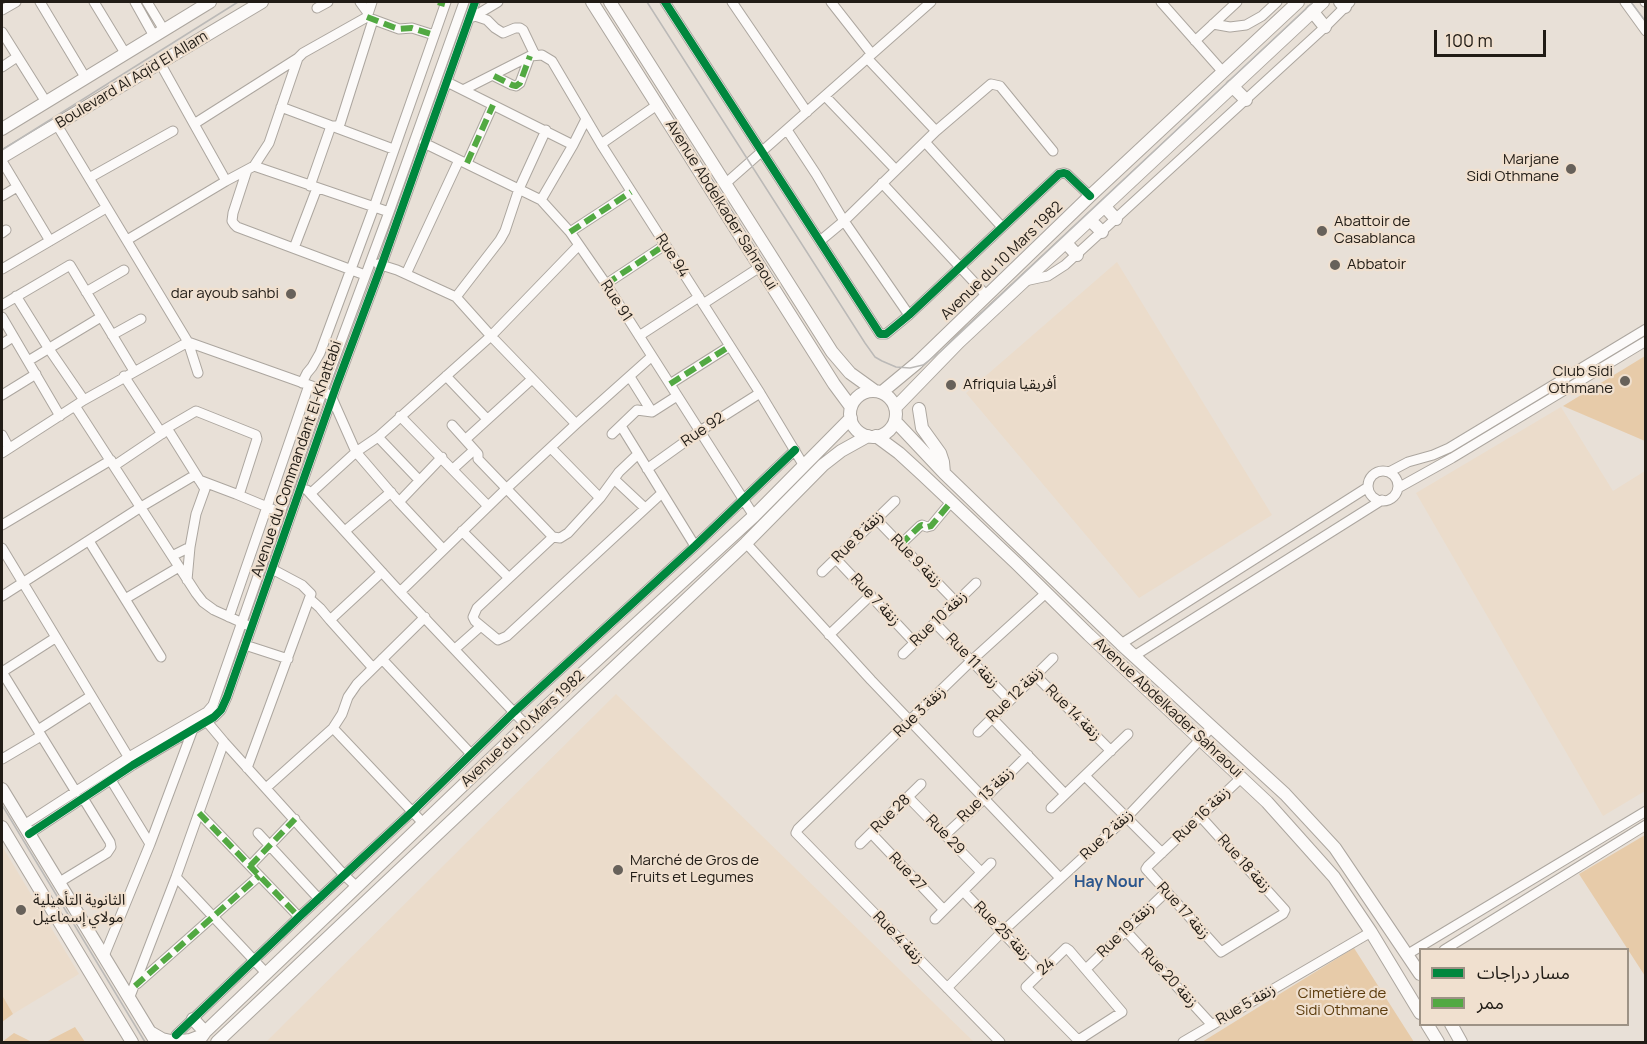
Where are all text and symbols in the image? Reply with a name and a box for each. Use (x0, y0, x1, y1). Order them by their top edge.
scale bar (1437, 18, 1550, 56)
street label: Boulevard Al Aqid El Allam (53, 27, 211, 133)
text: 100 m (1445, 28, 1493, 52)
street label: Avenue Abdelkader Sahraoui (661, 117, 781, 293)
place label: Marjane Sidi Othmane (1466, 151, 1559, 186)
marker: Marjane Sidi Othmane (1564, 162, 1578, 176)
street label: Avenue du 10 Mars 1982 (937, 198, 1067, 324)
place label: Abattoir de Casablanca (1334, 213, 1415, 248)
marker: Abattoir de Casablanca (1315, 224, 1329, 238)
street label: Rue 94 (651, 231, 693, 281)
place label: Abbatoir (1347, 256, 1406, 274)
marker: Abbatoir (1328, 258, 1342, 272)
street label: Rue 91 (596, 277, 636, 325)
place label: dar ayoub sahbi (171, 285, 279, 303)
marker: dar ayoub sahbi (284, 287, 298, 301)
street label: Avenue du Commandant El-Khattabi (248, 338, 346, 580)
place label: Club Sidi Othmane (1549, 363, 1613, 398)
marker: Club Sidi Othmane (1618, 374, 1632, 388)
place label: Afriquia أفريقيا (963, 376, 1057, 394)
marker: Afriquia أفريقيا (944, 378, 958, 392)
street label: Rue 92 (678, 409, 728, 451)
street label: Rue 8 زنقة (828, 507, 888, 567)
street label: Rue 9 زنقة (887, 531, 945, 591)
street label: Rue 7 زنقة (846, 570, 904, 630)
street label: Rue 10 زنقة (907, 588, 971, 650)
street label: Rue 11 زنقة (942, 630, 1002, 692)
street label: Avenue Abdelkader Sahraoui (1090, 634, 1246, 782)
street label: Rue 12 زنقة (983, 664, 1047, 726)
street label: Avenue du 10 Mars 1982 (457, 667, 589, 791)
street label: Rue 14 زنقة (1041, 681, 1105, 745)
street label: Rue 3 زنقة (890, 683, 950, 741)
street label: Rue 13 زنقة (954, 764, 1018, 826)
street label: Rue 16 زنقة (1170, 783, 1234, 847)
street label: Rue 28 (868, 791, 914, 837)
street label: Rue 2 زنقة (1077, 806, 1137, 864)
street label: Rue 29 (922, 811, 968, 859)
street label: Rue 18 زنقة (1213, 831, 1275, 897)
street label: Rue 27 (885, 849, 929, 895)
place label: Marché de Gros de Fruits et Legumes (630, 852, 759, 887)
marker: Marché de Gros de Fruits et Legumes (611, 863, 625, 877)
district label: Hay Nour (1074, 873, 1144, 893)
street label: Rue 17 زنقة (1153, 879, 1213, 943)
place label: الثانوية التأهيلية مولاي إسماعيل (33, 892, 125, 927)
street label: Rue 25 زنقة (970, 898, 1034, 964)
street label: Rue 19 زنقة (1094, 898, 1158, 962)
marker: الثانوية التأهيلية مولاي إسماعيل (14, 903, 28, 917)
street label: Rue 4 زنقة (869, 908, 927, 968)
street label: Rue 20 زنقة (1137, 945, 1201, 1011)
legend (1419, 948, 1629, 1026)
street label: 24 (1034, 955, 1058, 979)
text: مسار دراجات (1477, 960, 1570, 984)
street label: Rue 5 زنقة (1213, 981, 1279, 1029)
park label: Cimetière de Sidi Othmane (1296, 985, 1388, 1020)
text: ممر (1477, 990, 1504, 1014)

